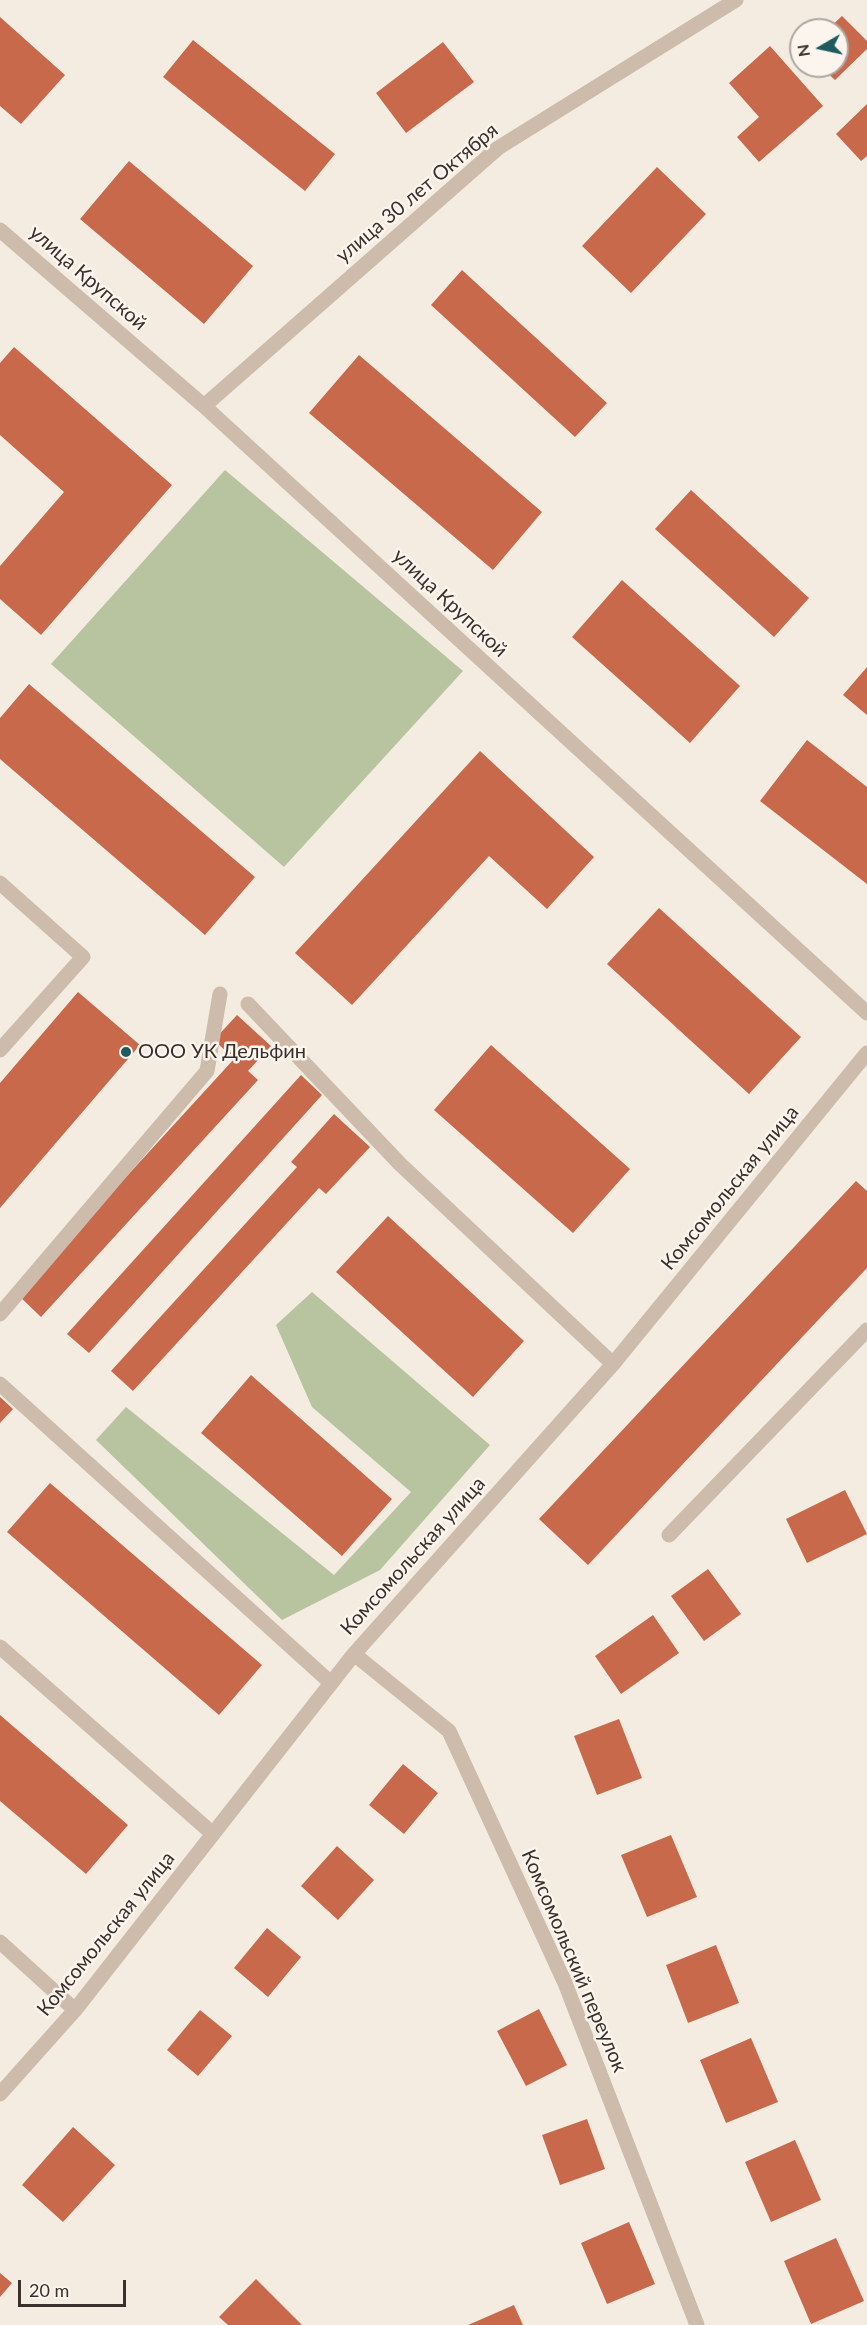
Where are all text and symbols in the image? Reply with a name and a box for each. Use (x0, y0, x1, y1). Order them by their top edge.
north arrow (789, 18, 849, 78)
text: N (792, 43, 813, 58)
street label: улица 30 лет Октября (331, 118, 503, 268)
street label: улица Крупской (24, 220, 152, 336)
street label: улица Крупской (388, 544, 512, 662)
place label: ООО УК Дельфин (138, 1040, 306, 1064)
marker: ООО УК Дельфин (119, 1045, 133, 1059)
street label: Комсомольская улица (656, 1101, 804, 1275)
street label: Комсомольская улица (336, 1472, 490, 1640)
street label: Комсомольский переулок (516, 1846, 632, 2076)
street label: Комсомольская улица (32, 1847, 180, 2021)
scale bar (21, 2268, 129, 2306)
text: 20 m (29, 2279, 69, 2301)

